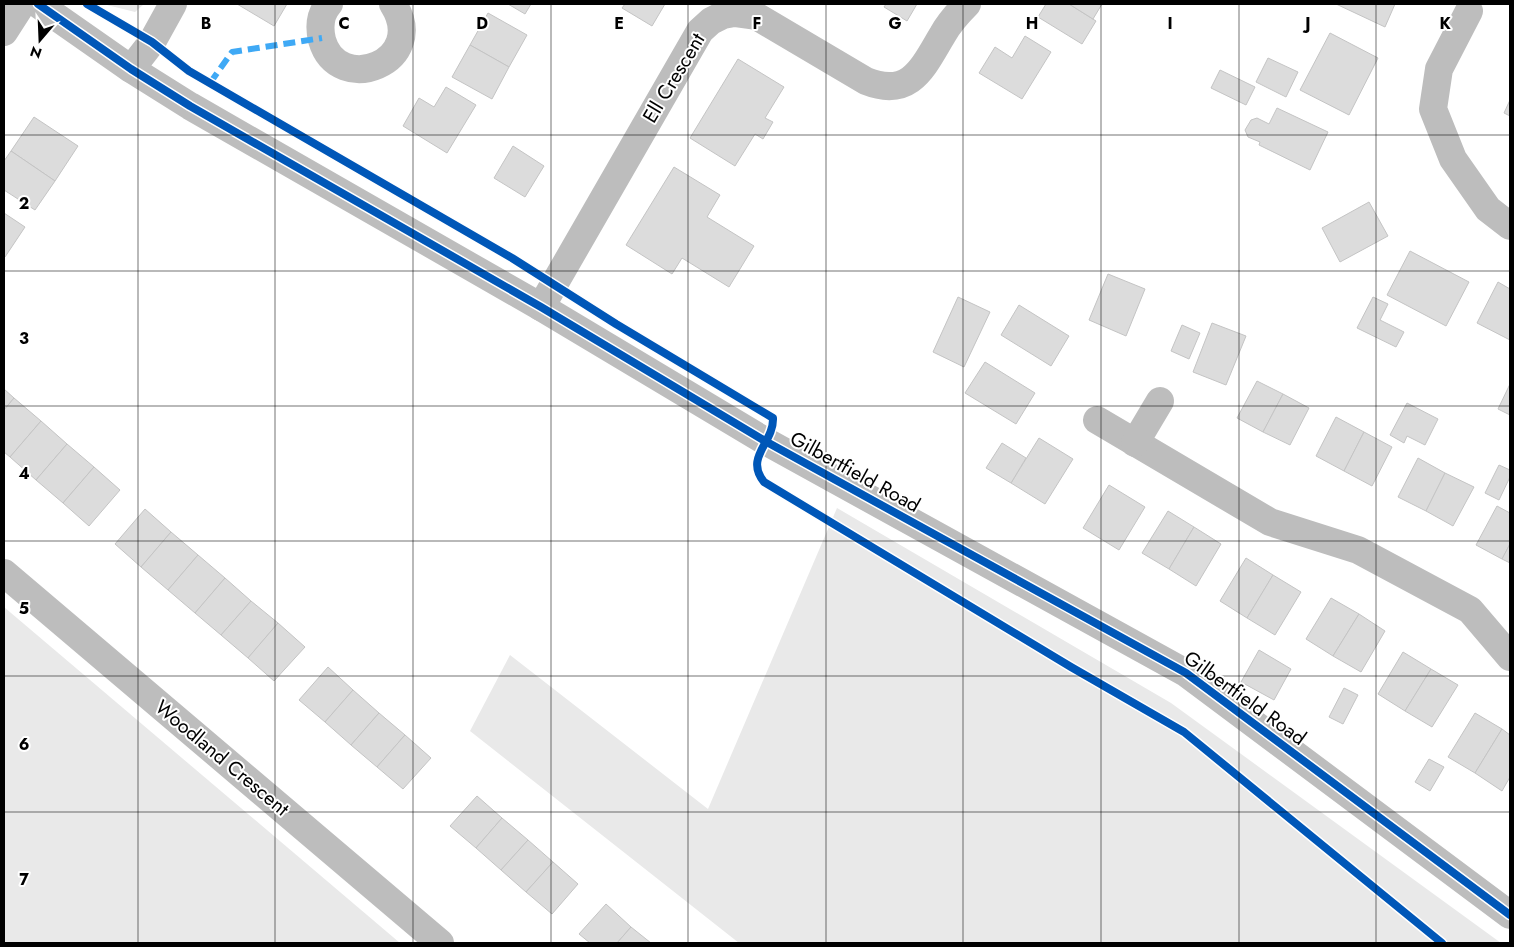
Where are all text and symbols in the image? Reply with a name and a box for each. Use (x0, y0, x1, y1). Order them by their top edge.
text: B (201, 12, 211, 35)
text: C (338, 12, 350, 35)
text: D (476, 12, 488, 35)
text: E (614, 12, 624, 35)
text: F (753, 12, 761, 35)
text: G (888, 12, 902, 35)
text: H (1026, 12, 1038, 35)
text: I (1167, 12, 1173, 35)
text: J (1302, 12, 1311, 35)
text: K (1439, 12, 1451, 35)
north arrow (15, 15, 65, 65)
street label: Ell Crescent (636, 28, 712, 128)
text: N (27, 41, 44, 64)
text: 2 (19, 192, 29, 215)
text: 3 (19, 327, 29, 350)
street label: Gilbertfield Road (785, 424, 925, 520)
text: 4 (18, 462, 30, 485)
text: 5 (19, 597, 29, 620)
street label: Gilbertfield Road (1178, 644, 1312, 752)
street label: Woodland Crescent (149, 693, 296, 823)
text: 6 (19, 733, 29, 756)
text: 7 (19, 868, 29, 891)

